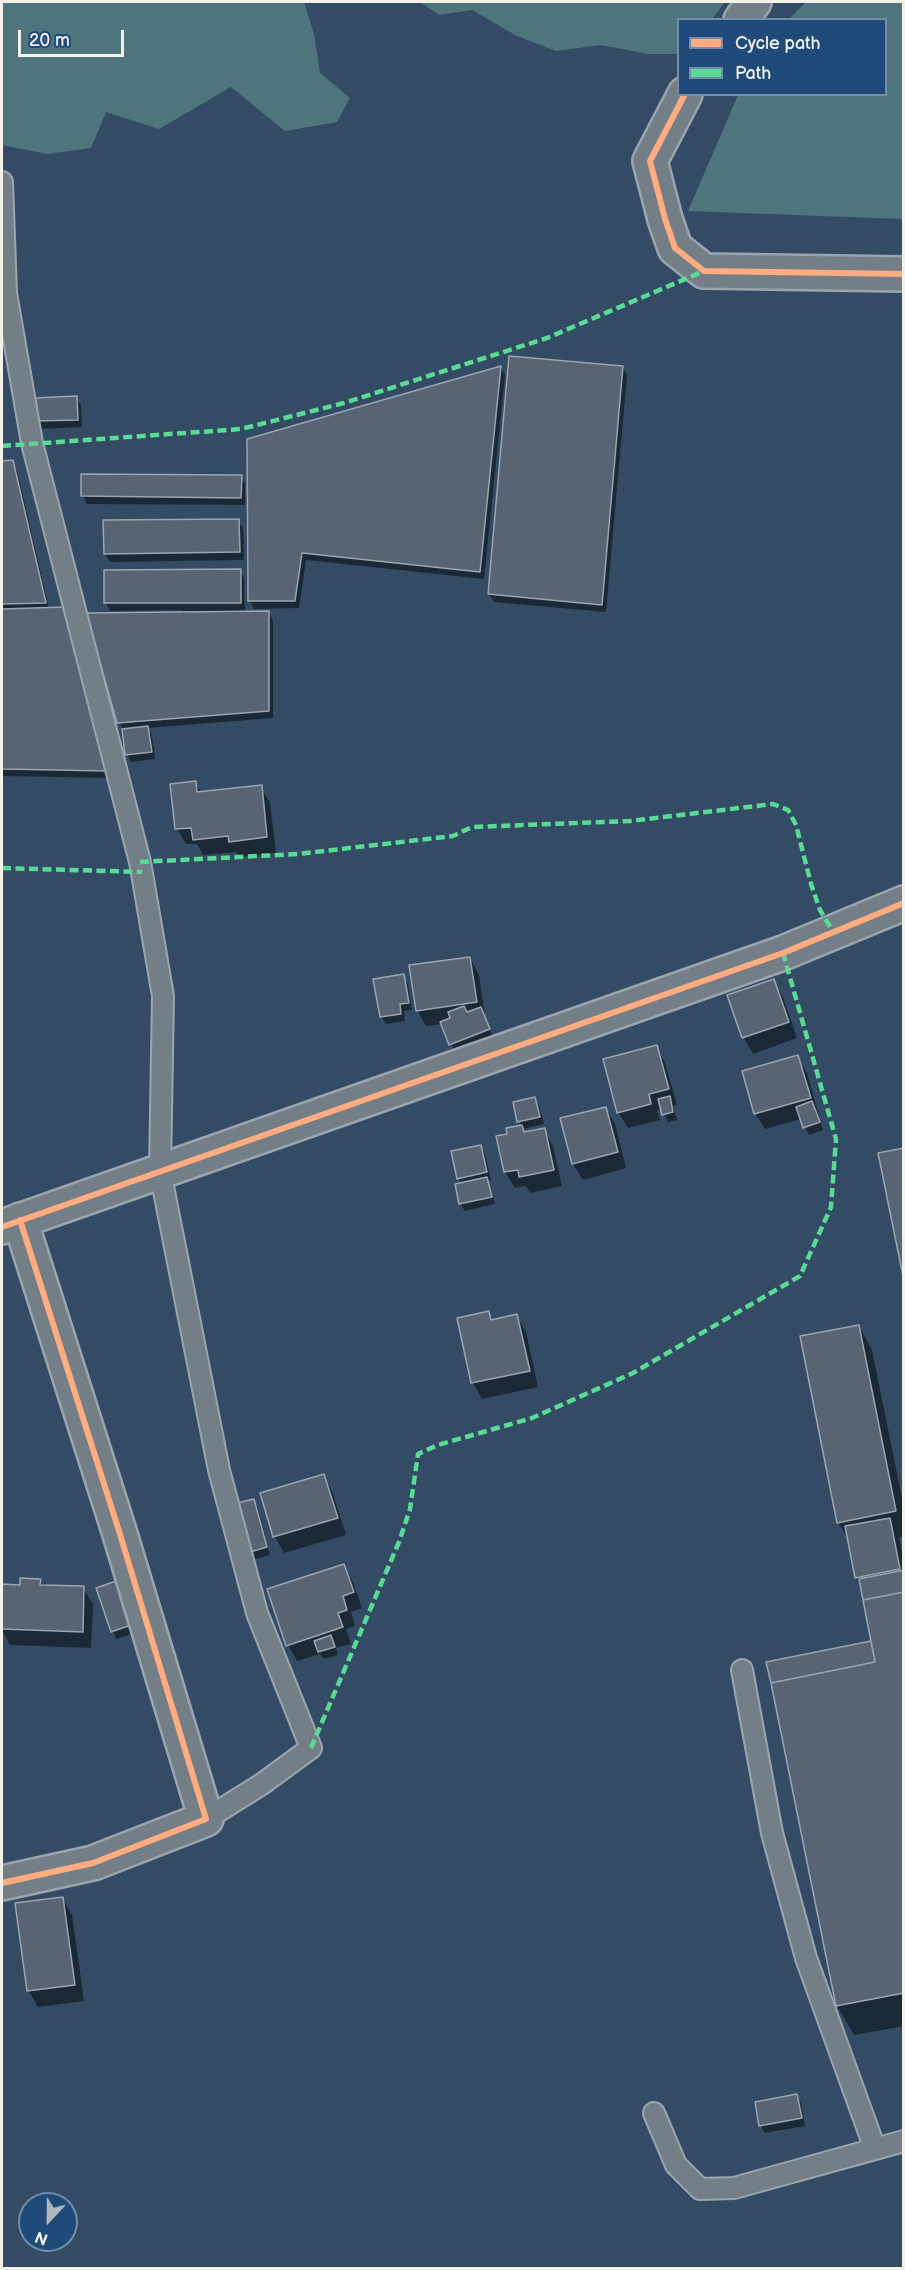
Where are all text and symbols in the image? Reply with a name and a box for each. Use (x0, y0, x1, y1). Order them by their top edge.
scale bar (21, 18, 128, 56)
legend (677, 18, 887, 96)
text: 20 m (29, 30, 70, 51)
text: Cycle path (735, 33, 821, 54)
text: Path (735, 63, 771, 84)
north arrow (18, 2192, 78, 2252)
text: N (33, 2226, 51, 2248)

